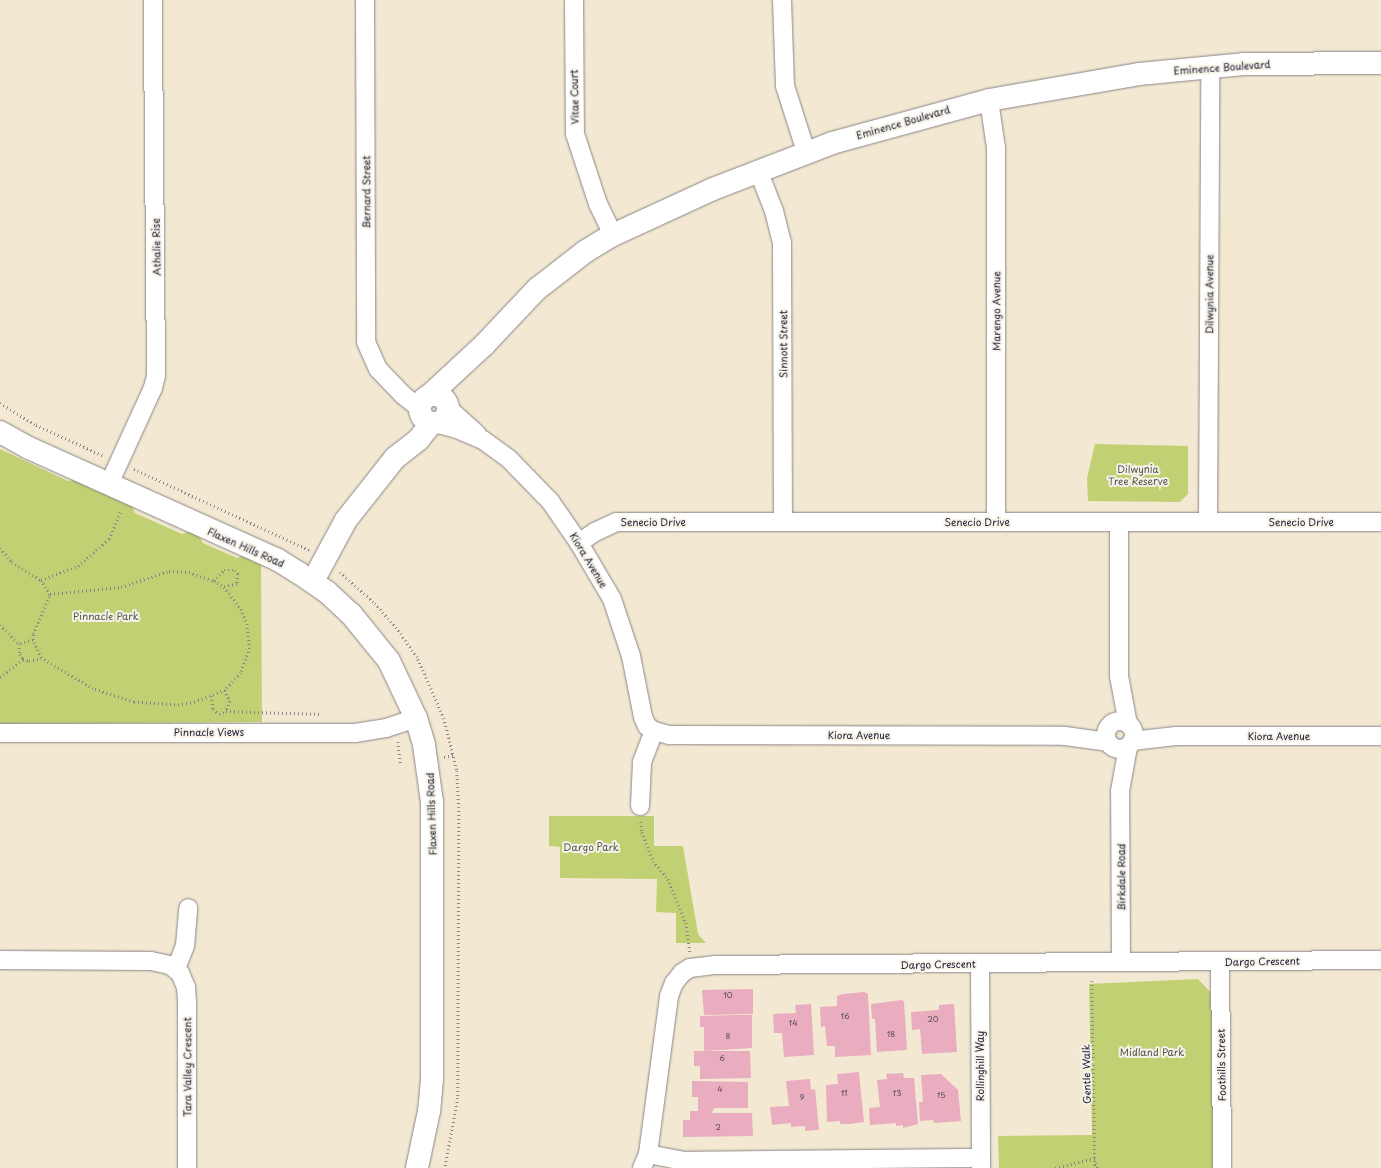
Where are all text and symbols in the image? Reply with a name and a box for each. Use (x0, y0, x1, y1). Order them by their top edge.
street label: Eminence Boulevard (1173, 58, 1271, 76)
street label: Vitae Court (568, 69, 580, 125)
street label: Eminence Boulevard (855, 103, 951, 141)
street label: Bernard Street (360, 155, 372, 229)
street label: Athalie Rise (149, 218, 163, 276)
street label: Dilwynia Avenue (1203, 255, 1215, 333)
street label: Marengo Avenue (990, 271, 1002, 351)
street label: Sinnott Street (777, 310, 789, 378)
park label: Dilwynia Tree Reserve (1108, 462, 1168, 486)
street label: Senecio Drive (620, 516, 686, 528)
street label: Senecio Drive (944, 516, 1010, 528)
street label: Senecio Drive (1268, 516, 1334, 528)
street label: Flaxen Hills Road (206, 525, 286, 569)
street label: Kiora Avenue (568, 530, 610, 590)
park label: Pinnacle Park (73, 610, 139, 622)
street label: Pinnacle Views (173, 726, 245, 738)
street label: Kiora Avenue (828, 729, 890, 741)
street label: Kiora Avenue (1248, 730, 1310, 742)
street label: Flaxen Hills Road (424, 773, 438, 855)
park label: Dargo Park (563, 841, 619, 853)
street label: Birkdale Road (1115, 843, 1127, 911)
street label: Dargo Crescent (1224, 954, 1300, 968)
street label: Dargo Crescent (900, 957, 976, 971)
house number: 10 (723, 991, 733, 1001)
house number: 16 (840, 1012, 850, 1022)
house number: 20 (927, 1015, 939, 1025)
street label: Tara Valley Crescent (181, 1017, 193, 1117)
house number: 14 (789, 1019, 797, 1029)
street label: Foothills Street (1214, 1029, 1228, 1101)
house number: 18 (887, 1030, 895, 1040)
street label: Rollinghill Way (974, 1031, 986, 1101)
house number: 8 (726, 1032, 730, 1042)
street label: Gentle Walk (1079, 1044, 1093, 1104)
park label: Midland Park (1120, 1046, 1184, 1058)
house number: 6 (719, 1054, 725, 1064)
house number: 4 (717, 1085, 723, 1095)
house number: 11 (841, 1089, 847, 1099)
house number: 13 (893, 1089, 901, 1099)
house number: 15 (937, 1091, 945, 1101)
house number: 9 (800, 1093, 804, 1103)
house number: 2 (715, 1123, 721, 1133)

